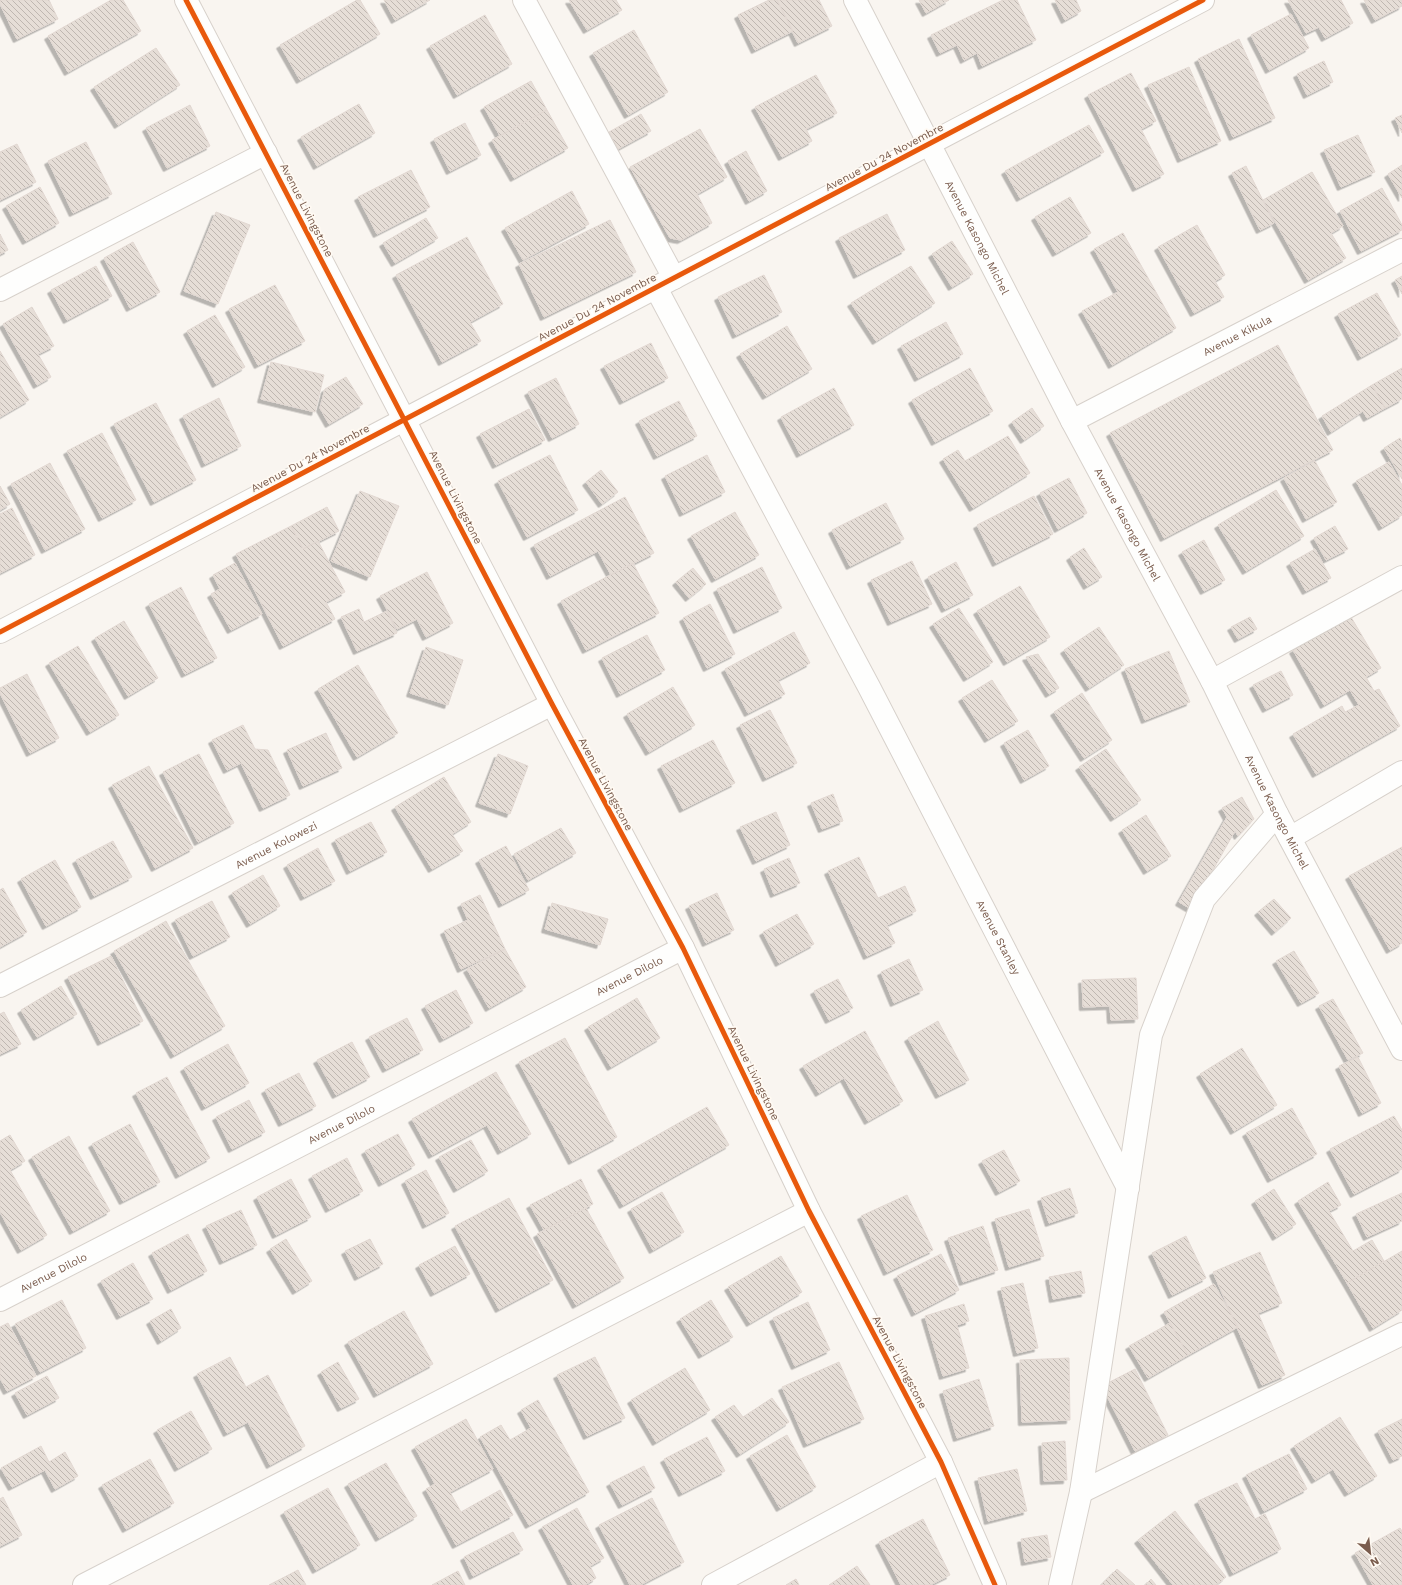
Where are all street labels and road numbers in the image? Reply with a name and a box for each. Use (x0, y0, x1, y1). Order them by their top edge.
street label: Avenue Du 24 Novembre (823, 121, 946, 194)
street label: Avenue Livingstone (277, 161, 336, 259)
street label: Avenue Kasongo Michel (942, 178, 1012, 297)
street label: Avenue Du 24 Novembre (536, 271, 659, 344)
street label: Avenue Kikula (1201, 313, 1274, 359)
street label: Avenue Du 24 Novembre (249, 422, 372, 495)
street label: Avenue Livingstone (426, 448, 485, 546)
street label: Avenue Kasongo Michel (1091, 466, 1163, 584)
street label: Avenue Livingstone (575, 735, 636, 833)
street label: Avenue Kasongo Michel (1242, 753, 1311, 872)
street label: Avenue Kolowezi (233, 819, 319, 872)
street label: Avenue Stanley (973, 898, 1023, 977)
street label: Avenue Dilolo (594, 953, 665, 999)
street label: Avenue Livingstone (725, 1024, 782, 1123)
street label: Avenue Dilolo (306, 1102, 377, 1147)
street label: Avenue Dilolo (18, 1250, 89, 1296)
street label: Avenue Livingstone (869, 1313, 930, 1411)

